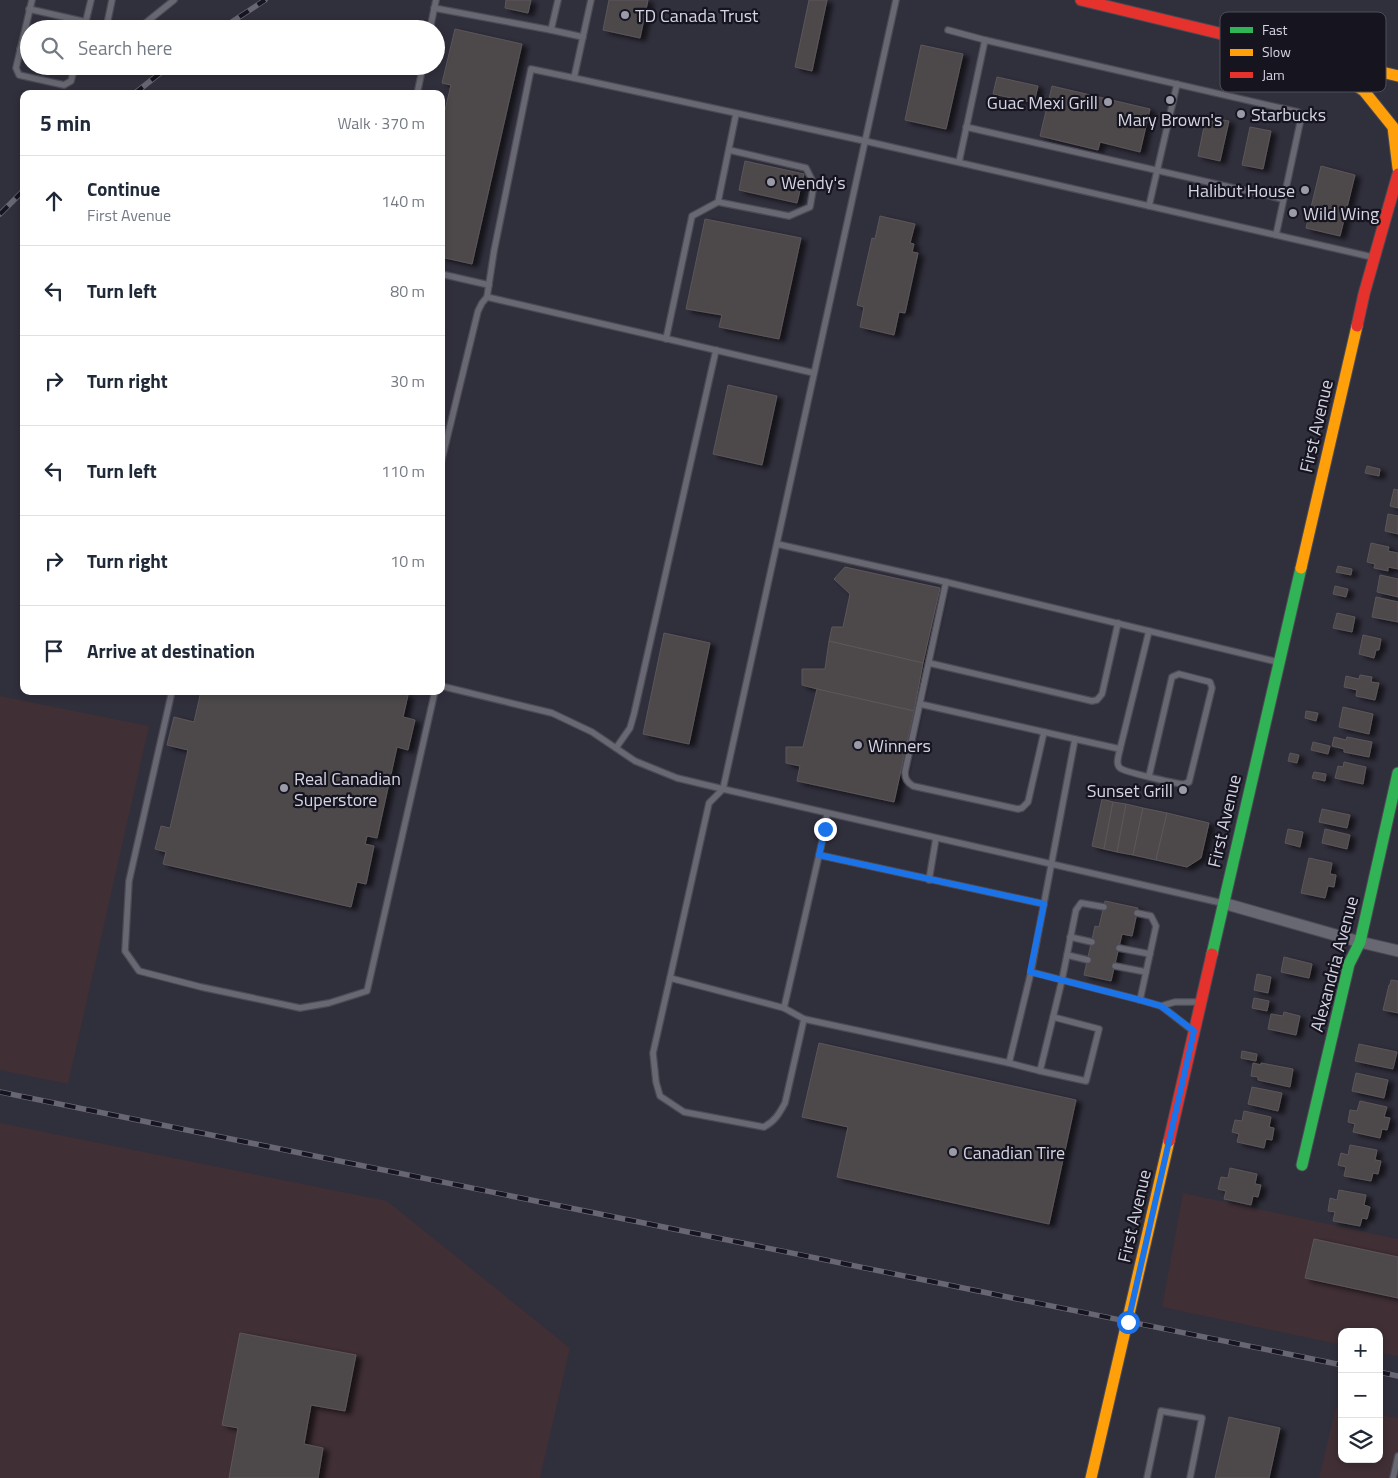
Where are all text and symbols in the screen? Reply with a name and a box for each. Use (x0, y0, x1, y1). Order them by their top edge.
place label: TD Canada Trust (635, 2, 759, 29)
marker: TD Canada Trust (619, 9, 631, 21)
legend (1220, 12, 1386, 92)
text: Fast (1262, 19, 1287, 40)
search box (20, 20, 445, 75)
text: Search here (78, 33, 172, 62)
icon: search (38, 34, 66, 62)
text: Slow (1262, 41, 1291, 62)
text: Jam (1262, 64, 1285, 85)
place label: Guac Mexi Grill (987, 89, 1098, 116)
marker: Mary Brown's (1164, 94, 1176, 106)
marker: Guac Mexi Grill (1102, 96, 1114, 108)
place label: Starbucks (1251, 101, 1326, 128)
place label: Mary Brown's (1118, 106, 1222, 133)
text: 5 min (40, 107, 91, 139)
marker: Starbucks (1235, 108, 1247, 120)
text: Walk · 370 m (337, 111, 425, 135)
place label: Wendy's (781, 169, 846, 196)
text: Continue (87, 174, 160, 203)
marker: Wendy's (765, 176, 777, 188)
place label: Halibut House (1188, 177, 1295, 204)
marker: Halibut House (1299, 184, 1311, 196)
icon: ahead (40, 187, 68, 215)
text: 140 m (381, 189, 425, 213)
place label: Wild Wing (1303, 200, 1379, 227)
text: First Avenue (87, 203, 171, 227)
marker: Wild Wing (1287, 207, 1299, 219)
text: Turn left (87, 276, 157, 305)
icon: left (40, 277, 68, 305)
text: 80 m (390, 279, 425, 303)
text: Turn right (87, 366, 168, 395)
icon: right (40, 367, 68, 395)
text: 30 m (390, 369, 425, 393)
street label: First Avenue (1292, 377, 1340, 475)
text: Turn left (87, 456, 157, 485)
icon: left (40, 457, 68, 485)
text: 110 m (381, 459, 425, 483)
text: Turn right (87, 546, 168, 575)
icon: right (40, 547, 68, 575)
text: 10 m (390, 549, 425, 573)
text: Arrive at destination (87, 636, 255, 665)
icon: arrive (40, 637, 68, 665)
place label: Winners (868, 732, 931, 759)
marker: Winners (852, 739, 864, 751)
place label: Real Canadian Superstore (294, 765, 401, 813)
street label: First Avenue (1200, 772, 1248, 870)
place label: Sunset Grill (1087, 777, 1173, 804)
marker: Real Canadian Superstore (278, 782, 290, 794)
marker: Sunset Grill (1177, 784, 1189, 796)
route end (814, 818, 837, 841)
street label: Alexandria Avenue (1303, 893, 1365, 1035)
place label: Canadian Tire (963, 1139, 1065, 1166)
marker: Canadian Tire (947, 1146, 959, 1158)
street label: First Avenue (1110, 1167, 1158, 1265)
route start (1117, 1311, 1140, 1334)
map controls (1338, 1328, 1383, 1463)
button: + (1338, 1328, 1383, 1373)
button: − (1338, 1373, 1383, 1418)
button: layers (1338, 1418, 1383, 1463)

